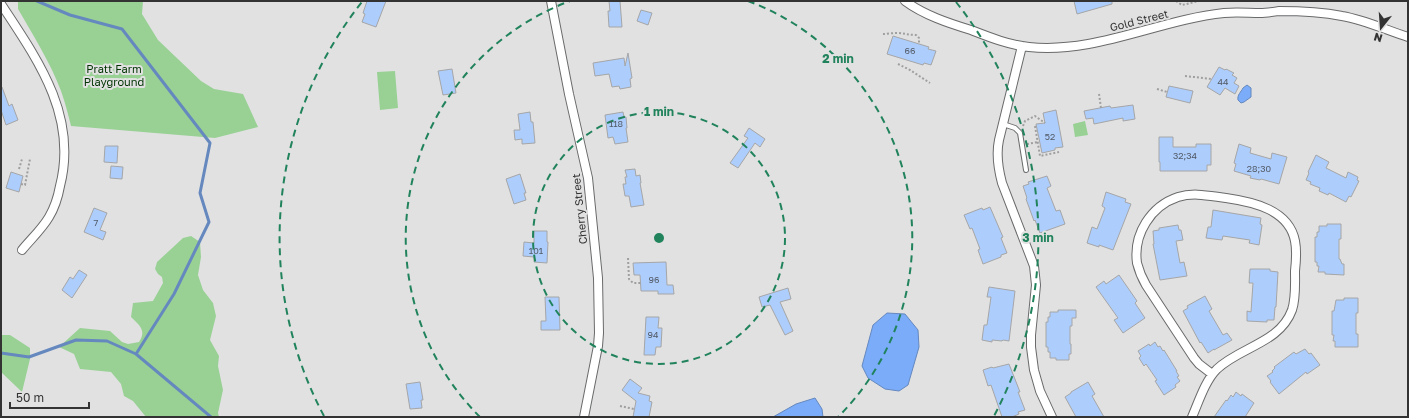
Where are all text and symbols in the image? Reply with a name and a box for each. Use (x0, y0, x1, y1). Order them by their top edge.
street label: Gold Street (1108, 6, 1170, 34)
north arrow (1361, 8, 1401, 48)
text: N (1372, 31, 1384, 45)
house number: 66 (905, 45, 915, 56)
text: 2 min (822, 51, 854, 66)
park label: Pratt Farm Playground (84, 62, 144, 88)
house number: 44 (1218, 76, 1229, 87)
text: 1 min (644, 104, 674, 119)
house number: 118 (609, 118, 623, 129)
house number: 52 (1045, 131, 1055, 142)
house number: 32;34 (1173, 150, 1197, 161)
house number: 28;30 (1247, 163, 1272, 174)
street label: Cherry Street (569, 173, 589, 245)
house number: 7 (94, 217, 99, 228)
text: 3 min (1022, 230, 1054, 245)
centre of rings (652, 231, 666, 245)
house number: 101 (529, 245, 544, 256)
house number: 96 (649, 274, 659, 285)
house number: 94 (648, 329, 659, 340)
scale bar (10, 384, 89, 410)
text: 50 m (16, 390, 44, 405)

